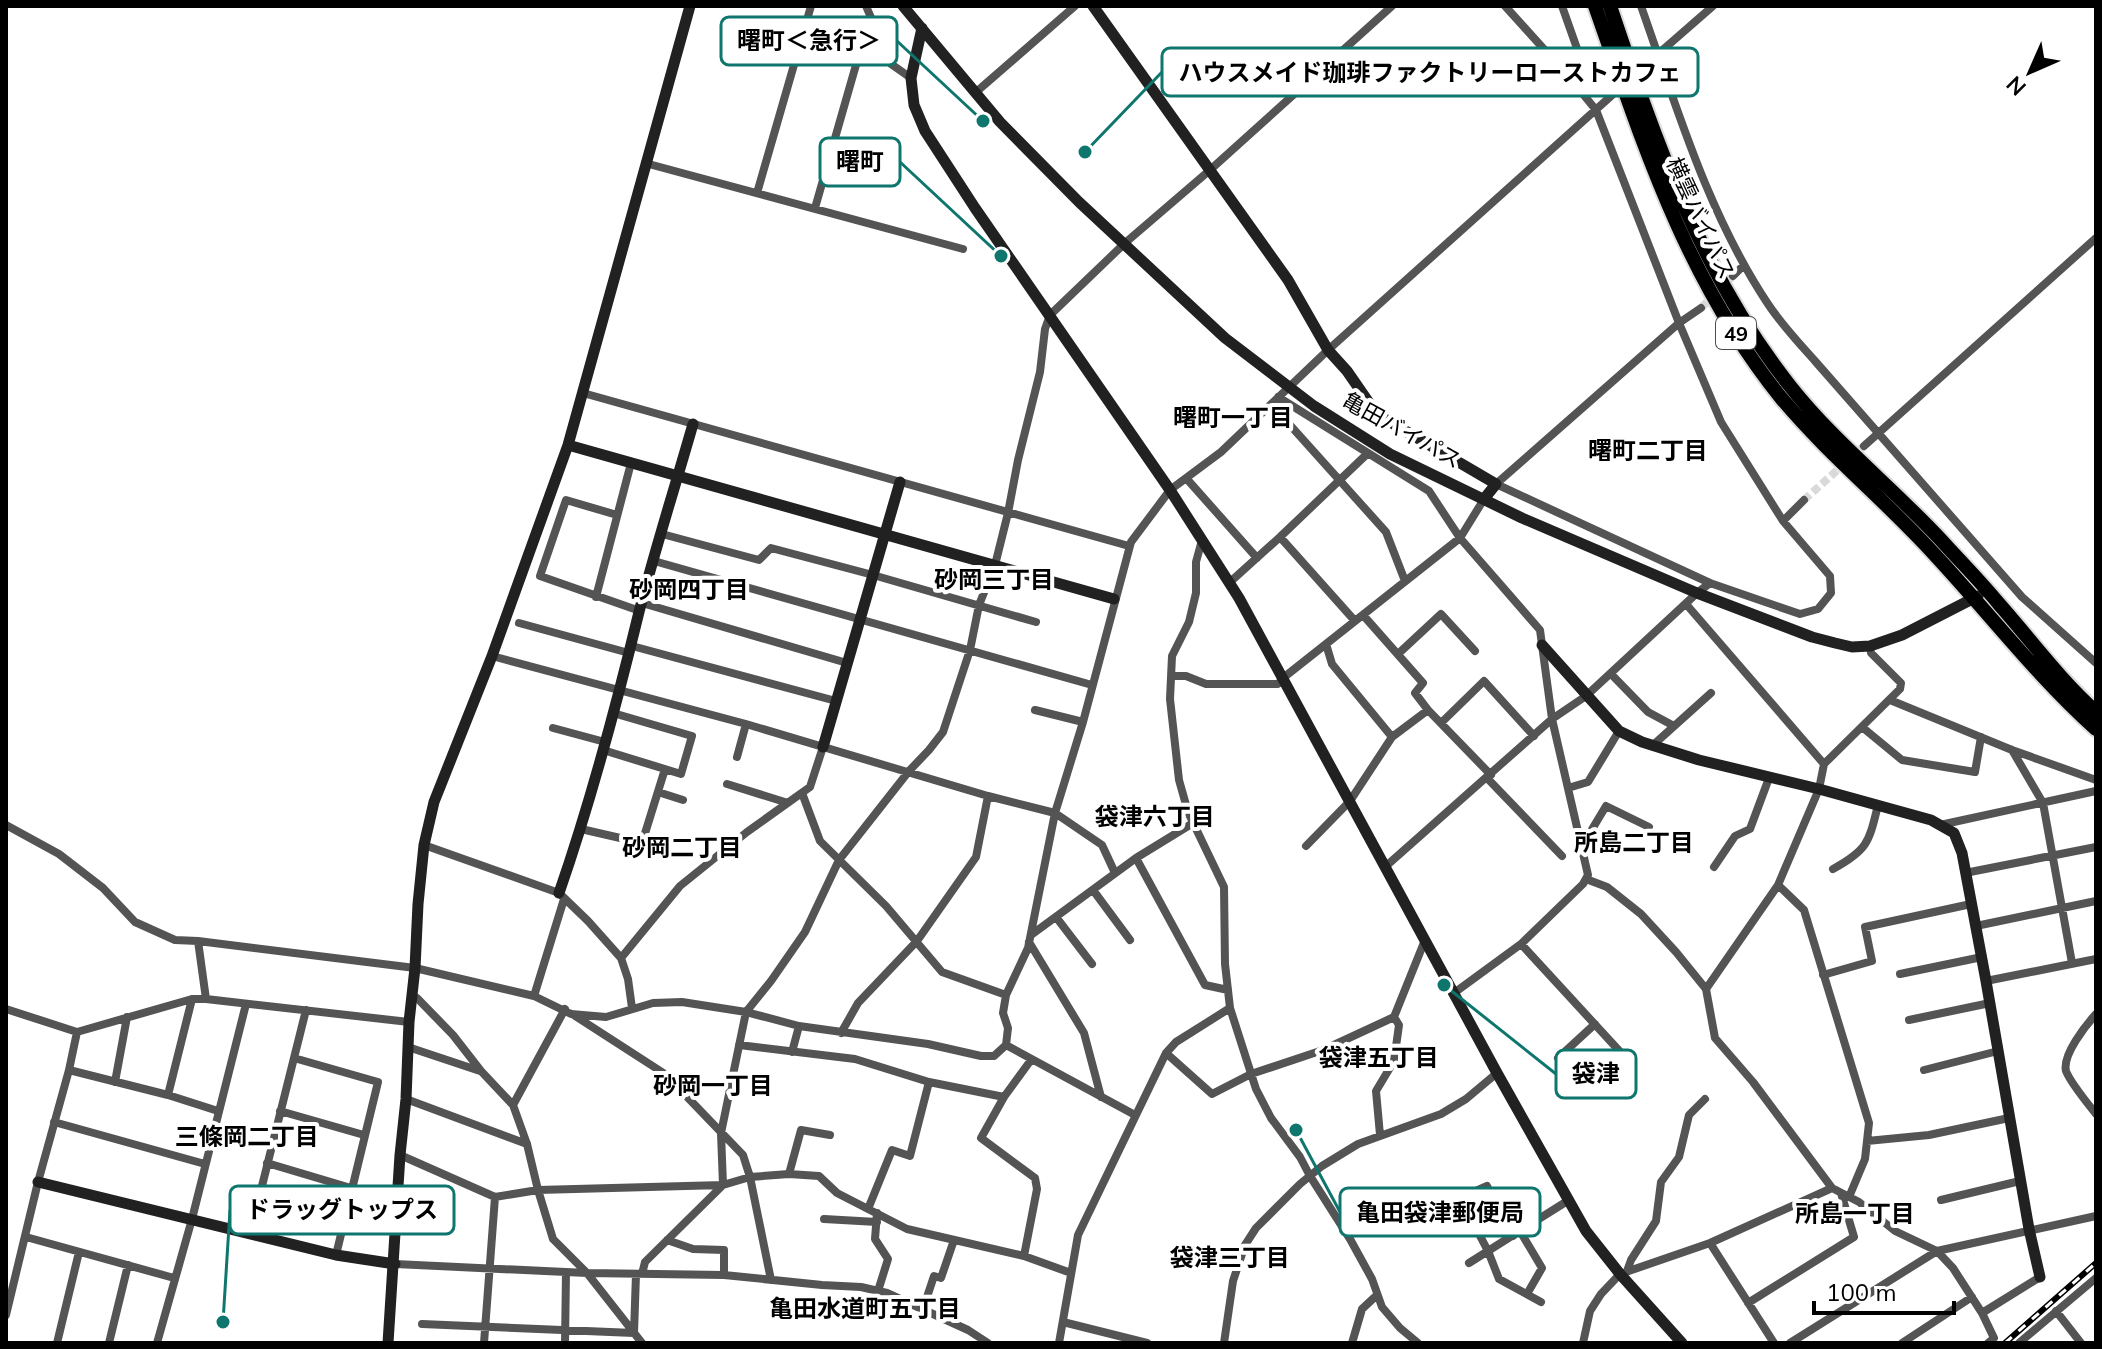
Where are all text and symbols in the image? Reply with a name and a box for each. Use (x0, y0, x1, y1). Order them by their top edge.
callout: 曙町＜急行＞ (721, 17, 897, 65)
text: 曙町＜急行＞ (737, 25, 881, 55)
north arrow (1990, 32, 2070, 112)
callout: ハウスメイド珈琲ファクトリーローストカフェ (1162, 48, 1698, 96)
text: ハウスメイド珈琲ファクトリーローストカフェ (1179, 57, 1681, 87)
text: N (2000, 70, 2032, 102)
callout: 曙町 (820, 138, 900, 186)
text: 曙町 (836, 146, 884, 176)
street label: 横雲バイパス (1661, 152, 1741, 284)
road number: 49 (1716, 317, 1756, 349)
street label: 亀田バイパス (1338, 386, 1466, 474)
district label: 曙町一丁目 (1173, 402, 1293, 432)
district label: 曙町二丁目 (1588, 435, 1708, 465)
district label: 砂岡三丁目 (934, 564, 1054, 594)
district label: 砂岡四丁目 (629, 574, 749, 604)
district label: 袋津六丁目 (1094, 801, 1215, 831)
district label: 所島二丁目 (1574, 827, 1694, 857)
district label: 砂岡二丁目 (622, 832, 742, 862)
district label: 袋津五丁目 (1318, 1042, 1439, 1072)
callout: 袋津 (1556, 1050, 1636, 1098)
text: 袋津 (1571, 1058, 1620, 1088)
district label: 砂岡一丁目 (653, 1070, 773, 1100)
district label: 三條岡二丁目 (175, 1121, 319, 1151)
callout: ドラッグトップス (230, 1186, 454, 1234)
callout: 亀田袋津郵便局 (1340, 1188, 1540, 1236)
text: ドラッグトップス (246, 1194, 438, 1224)
text: 亀田袋津郵便局 (1356, 1197, 1524, 1227)
district label: 所島一丁目 (1795, 1198, 1915, 1228)
district label: 袋津三丁目 (1169, 1242, 1290, 1272)
scale bar (1814, 1265, 1954, 1315)
text: 100 m (1826, 1277, 1897, 1307)
district label: 亀田水道町五丁目 (769, 1293, 961, 1323)

